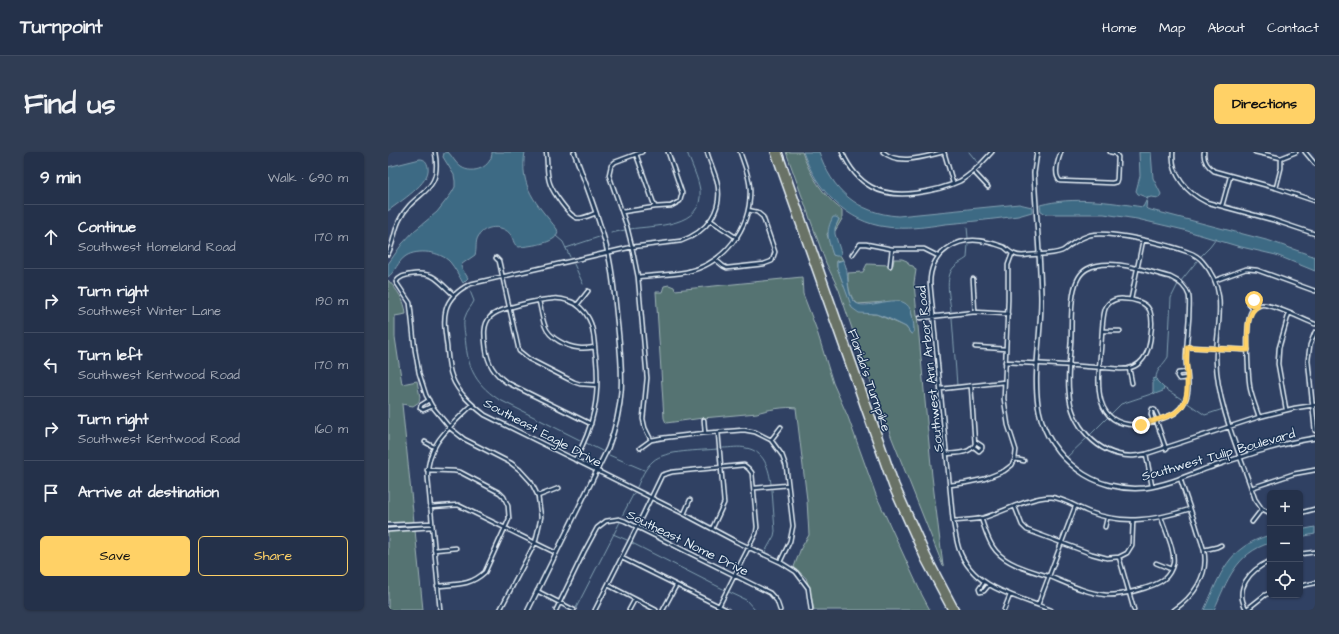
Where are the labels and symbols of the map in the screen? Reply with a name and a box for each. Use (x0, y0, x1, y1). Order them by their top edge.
street label: Southwest Ann Arbor Road (912, 284, 948, 453)
route start (1245, 291, 1263, 309)
street label: Florida's Turnpike (843, 327, 895, 434)
street label: Southeast Eagle Drive (480, 394, 605, 473)
route end (1132, 416, 1150, 434)
street label: Southwest Tulip Boulevard (1139, 424, 1298, 486)
street label: Southeast Nome Drive (624, 505, 752, 580)

